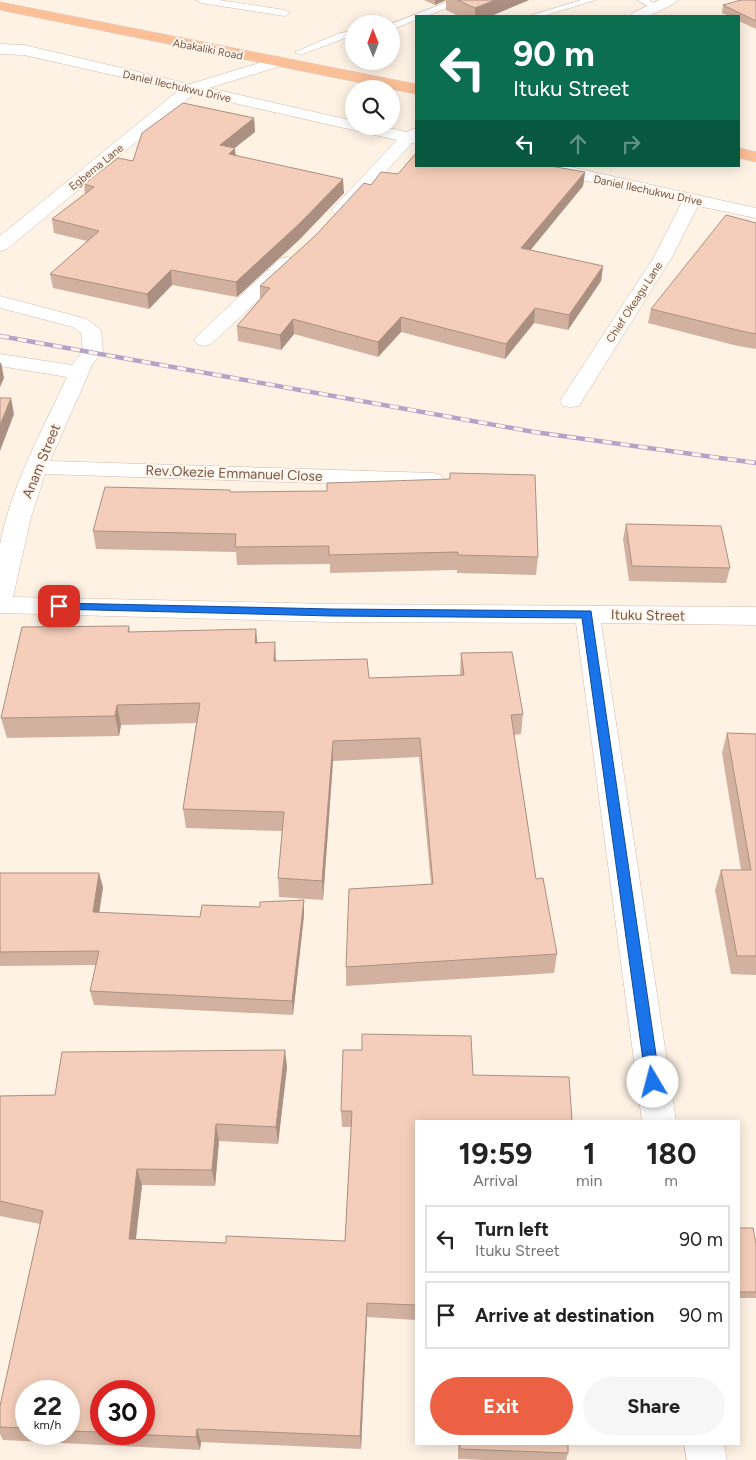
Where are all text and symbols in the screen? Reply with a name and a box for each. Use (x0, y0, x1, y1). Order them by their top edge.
north arrow (345, 15, 400, 70)
map controls (345, 15, 400, 135)
text: 90 m (513, 33, 595, 75)
icon: left (430, 35, 495, 100)
street label: Abakaliki Road (172, 36, 244, 63)
street label: Daniel Ilechukwu Drive (121, 68, 232, 105)
text: Ituku Street (513, 75, 630, 102)
button: search (345, 80, 400, 135)
icon: left (511, 130, 539, 158)
icon: ahead (564, 130, 592, 158)
icon: right (617, 130, 645, 158)
street label: Egbema Lane (66, 141, 126, 193)
street label: Daniel Ilechukwu Drive (592, 173, 703, 208)
street label: Chief Okeagu Lane (603, 259, 665, 345)
street label: Anam Street (19, 421, 64, 501)
street label: Rev.Okezie Emmanuel Close (145, 462, 323, 485)
pin (38, 585, 80, 627)
icon: arrive (45, 592, 73, 620)
street label: Ituku Street (611, 606, 685, 625)
position arrow (626, 1055, 678, 1107)
text: 19:59 (459, 1135, 533, 1172)
text: 1 (583, 1135, 596, 1172)
text: 180 (646, 1135, 696, 1172)
text: Arrival (473, 1171, 518, 1190)
text: min (576, 1171, 602, 1190)
text: m (664, 1171, 678, 1190)
text: Turn left (475, 1218, 549, 1241)
icon: left (432, 1225, 460, 1253)
text: 90 m (679, 1228, 723, 1251)
text: Ituku Street (475, 1241, 560, 1260)
icon: arrive (432, 1301, 460, 1329)
text: Arrive at destination (475, 1304, 654, 1327)
text: 90 m (679, 1304, 723, 1327)
button: Exit (430, 1377, 573, 1435)
button: Share (583, 1377, 725, 1435)
speed limit sign: 30 (90, 1380, 155, 1445)
text: 22 (33, 1391, 62, 1421)
text: km/h (34, 1418, 61, 1432)

